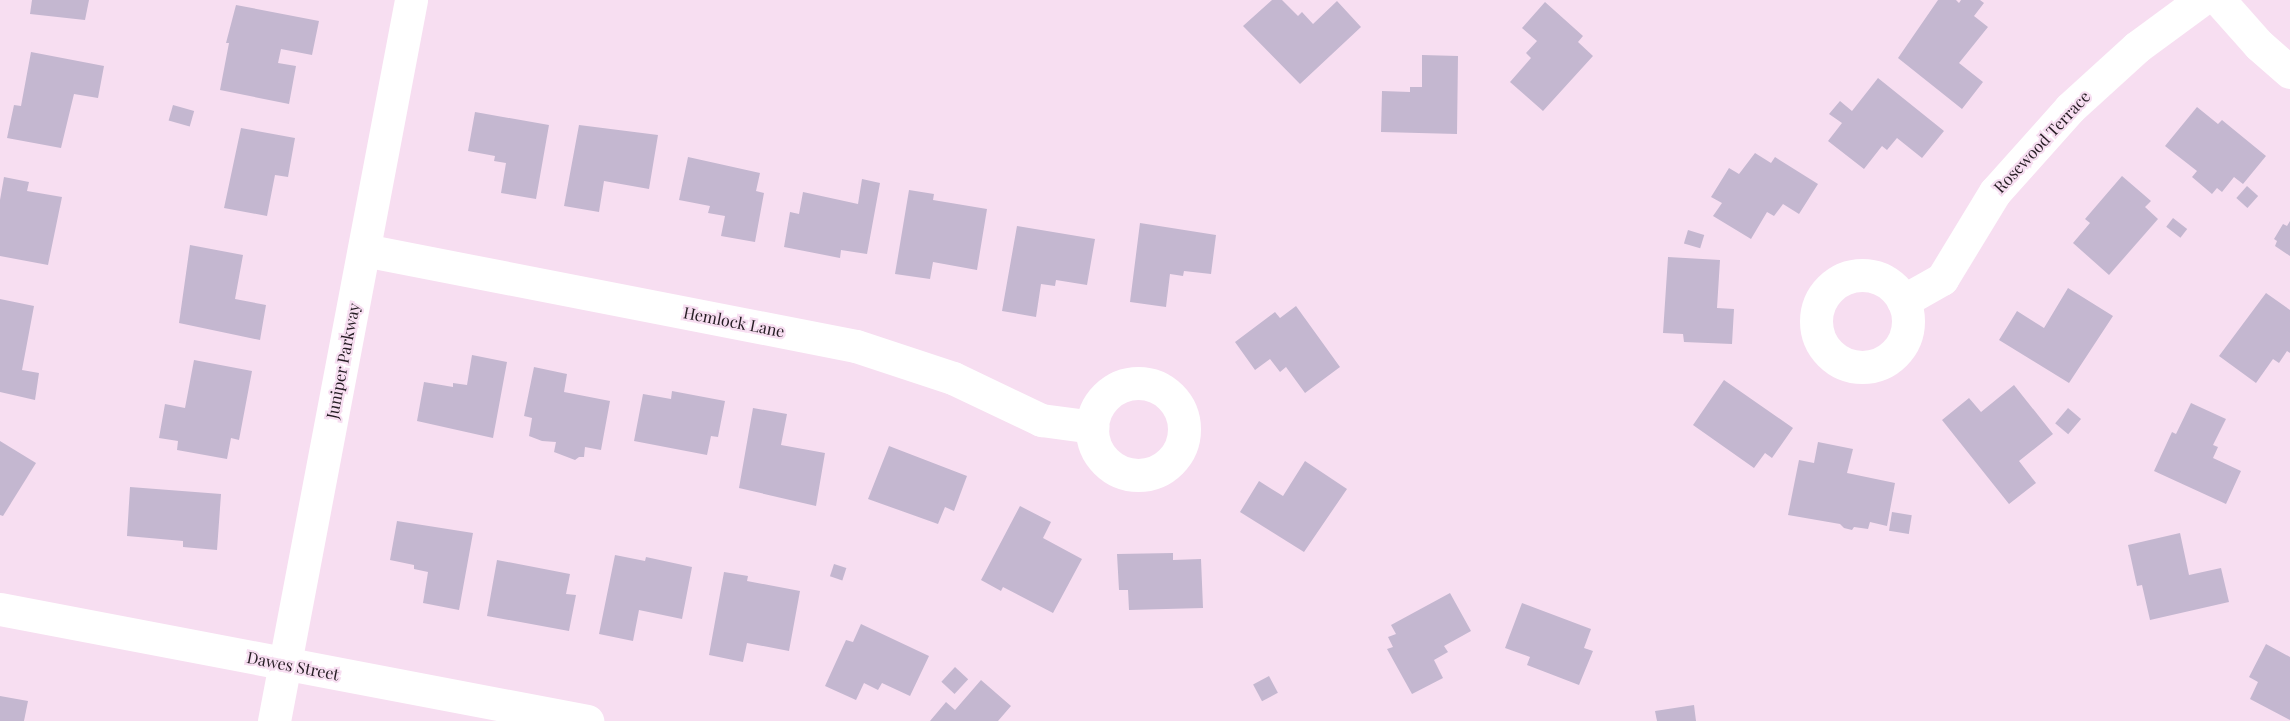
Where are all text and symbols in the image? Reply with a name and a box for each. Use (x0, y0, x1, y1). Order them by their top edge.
street label: Rosewood Terrace (1990, 87, 2094, 197)
street label: Juniper Parkway (322, 301, 364, 421)
street label: Hemlock Lane (682, 303, 786, 341)
street label: Dawes Street (245, 648, 341, 684)

